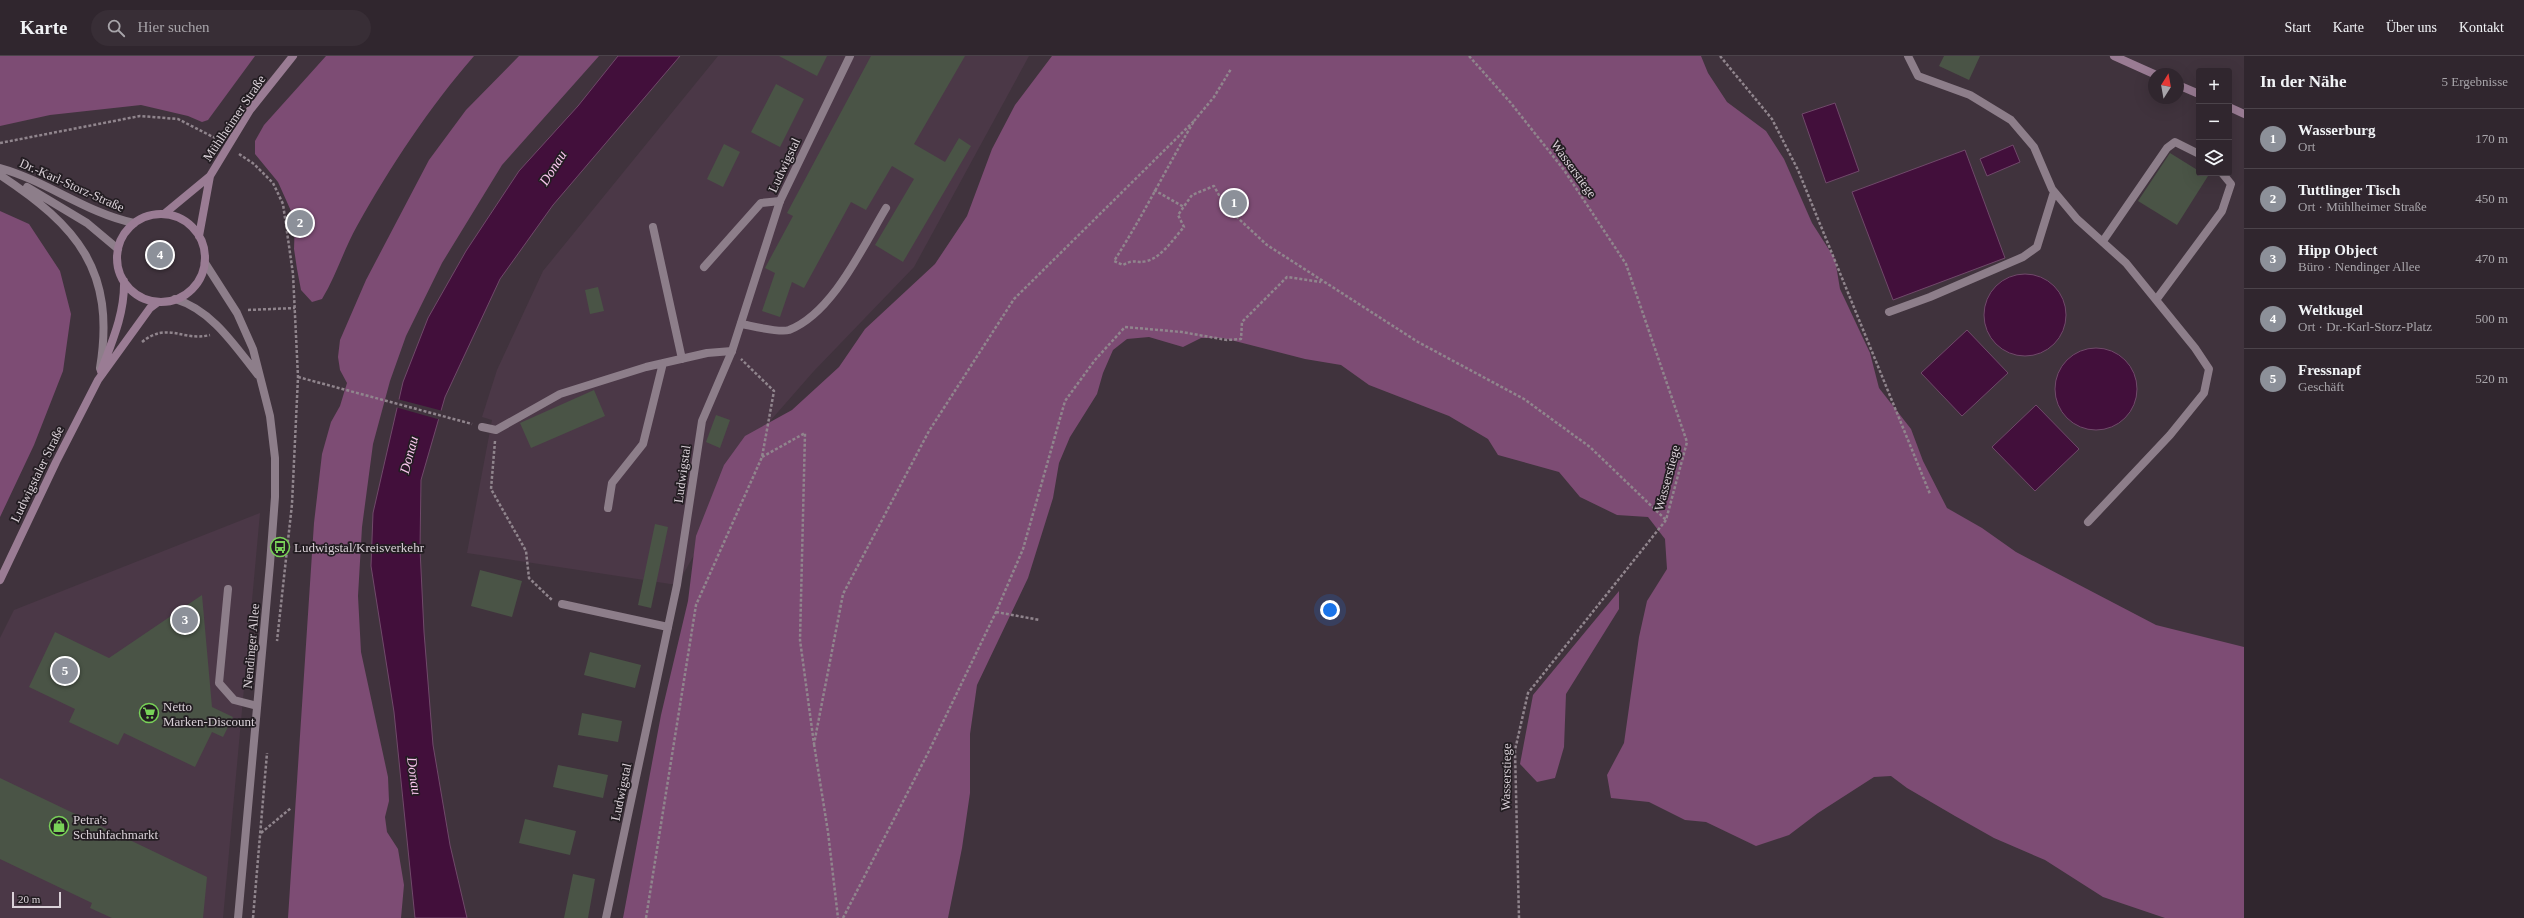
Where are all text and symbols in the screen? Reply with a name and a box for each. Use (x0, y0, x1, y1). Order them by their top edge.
search box (91, 10, 371, 46)
text: Karte (20, 17, 67, 38)
icon: search (105, 17, 127, 39)
text: Hier suchen (137, 19, 210, 35)
text: Start (2284, 20, 2311, 35)
text: Karte (2333, 20, 2364, 35)
text: Über uns (2386, 20, 2437, 35)
text: Kontakt (2459, 20, 2504, 35)
north arrow (2148, 68, 2184, 104)
map controls (2196, 68, 2232, 176)
button: + (2196, 68, 2232, 104)
street label: Mühlheimer Straße (200, 72, 269, 164)
text: In der Nähe (2260, 72, 2347, 91)
text: 5 Ergebnisse (2441, 74, 2508, 89)
button: − (2196, 104, 2232, 140)
text: Wasserburg (2298, 122, 2376, 138)
text: 1 (2270, 131, 2276, 146)
text: 170 m (2475, 131, 2508, 146)
street label: Ludwigstal (765, 135, 803, 195)
street label: Wasserstiege (1548, 137, 1600, 201)
text: Ort (2298, 139, 2315, 154)
button: layers (2196, 140, 2232, 176)
water label: Donau (536, 148, 570, 189)
street label: Dr.-Karl-Storz-Straße (17, 155, 127, 215)
text: Tuttlinger Tisch (2298, 182, 2400, 198)
pin: 1 (1221, 188, 1247, 218)
text: 2 (2270, 191, 2276, 206)
text: 450 m (2475, 191, 2508, 206)
text: Ort · Mühlheimer Straße (2298, 199, 2427, 214)
pin: 2 (287, 208, 313, 238)
pin: 4 (147, 240, 173, 270)
text: Hipp Object (2298, 242, 2378, 258)
text: 3 (2270, 251, 2276, 266)
text: 470 m (2475, 251, 2508, 266)
text: Büro · Nendinger Allee (2298, 259, 2420, 274)
text: Weltkugel (2298, 302, 2363, 318)
text: 4 (2270, 311, 2276, 326)
text: 500 m (2475, 311, 2508, 326)
text: Ort · Dr.-Karl-Storz-Platz (2298, 319, 2432, 334)
text: Fressnapf (2298, 362, 2361, 378)
text: 5 (2270, 371, 2276, 386)
text: 520 m (2475, 371, 2508, 386)
text: Geschäft (2298, 379, 2344, 394)
street label: Ludwigstaler Straße (7, 423, 67, 525)
water label: Donau (397, 435, 421, 476)
street label: Wasserstiege (1651, 443, 1683, 513)
street label: Ludwigstal (671, 444, 694, 504)
bus stop icon: Ludwigstal/Kreisverkehr (269, 536, 291, 558)
place label: Ludwigstal/Kreisverkehr (294, 540, 425, 555)
your location (1320, 600, 1340, 620)
street label: Nendinger Allee (240, 603, 262, 689)
pin: 3 (172, 605, 198, 635)
pin: 5 (52, 656, 78, 686)
place label: Netto Marken-Discount (163, 699, 255, 729)
supermarket icon: Netto Marken-Discount (138, 702, 160, 724)
street label: Wasserstiege (1498, 743, 1514, 811)
water label: Donau (404, 755, 424, 796)
street label: Ludwigstal (608, 761, 634, 822)
place label: Petra's Schuhfachmarkt (73, 812, 159, 842)
shop icon: Petra's Schuhfachmarkt (48, 815, 70, 837)
scale bar (12, 890, 61, 909)
text: 20 m (18, 893, 40, 905)

